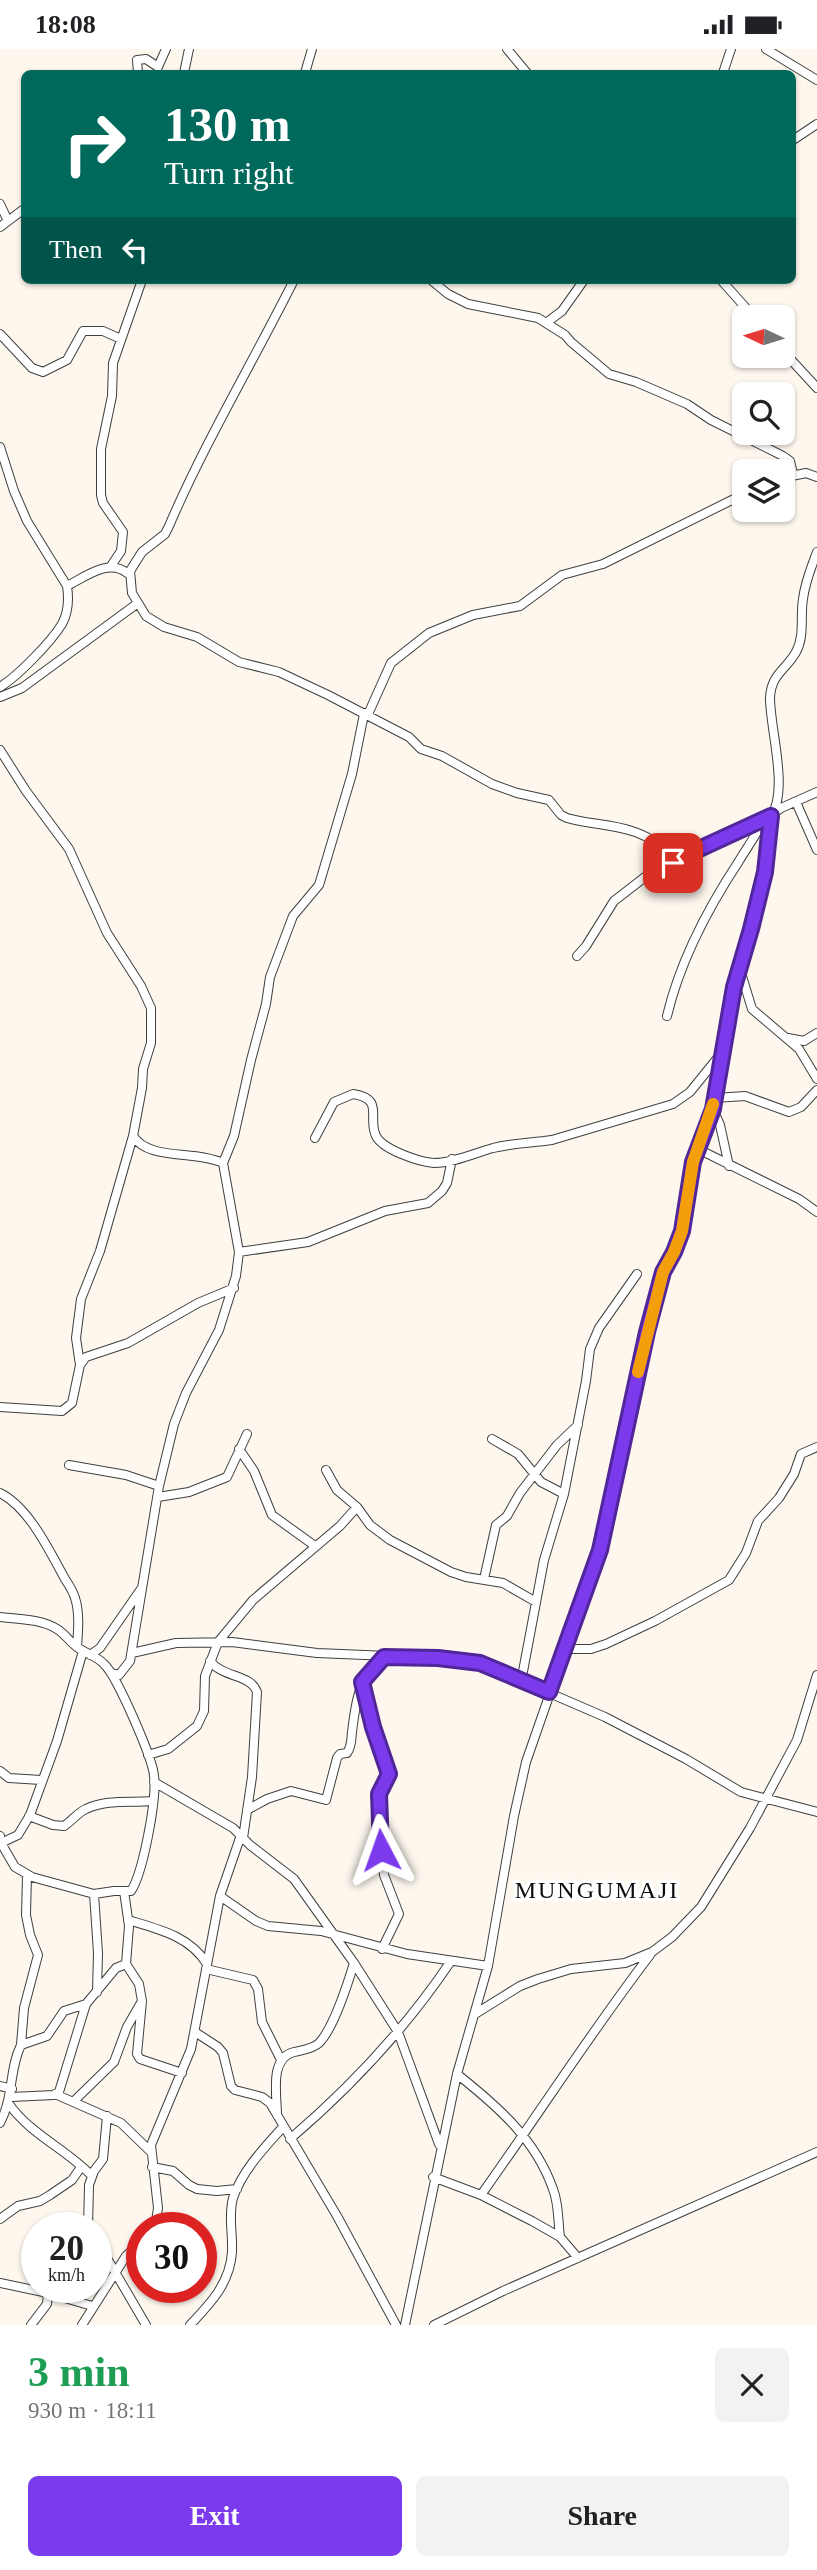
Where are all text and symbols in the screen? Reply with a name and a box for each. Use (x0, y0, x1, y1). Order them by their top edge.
text: 18:08 (35, 10, 96, 39)
text: 130 m (164, 97, 291, 152)
icon: right (49, 98, 140, 189)
text: Turn right (164, 155, 294, 191)
icon: left (116, 231, 154, 269)
text: Then (49, 235, 102, 264)
north arrow (732, 305, 794, 367)
map controls (732, 305, 795, 522)
button: search (732, 382, 795, 445)
button: layers (732, 459, 795, 522)
pin (643, 833, 703, 893)
icon: arrive (654, 844, 692, 882)
position arrow (344, 1813, 418, 1887)
district label: MUNGUMAJI (515, 1877, 679, 1903)
speed limit sign: 30 (126, 2212, 217, 2303)
text: 20 (49, 2229, 84, 2268)
text: km/h (48, 2265, 85, 2285)
button: close (715, 2348, 789, 2422)
text: 3 min (28, 2349, 130, 2395)
text: 930 m · 18:11 (28, 2398, 157, 2423)
button: Exit (28, 2476, 402, 2556)
button: Share (416, 2476, 789, 2556)

